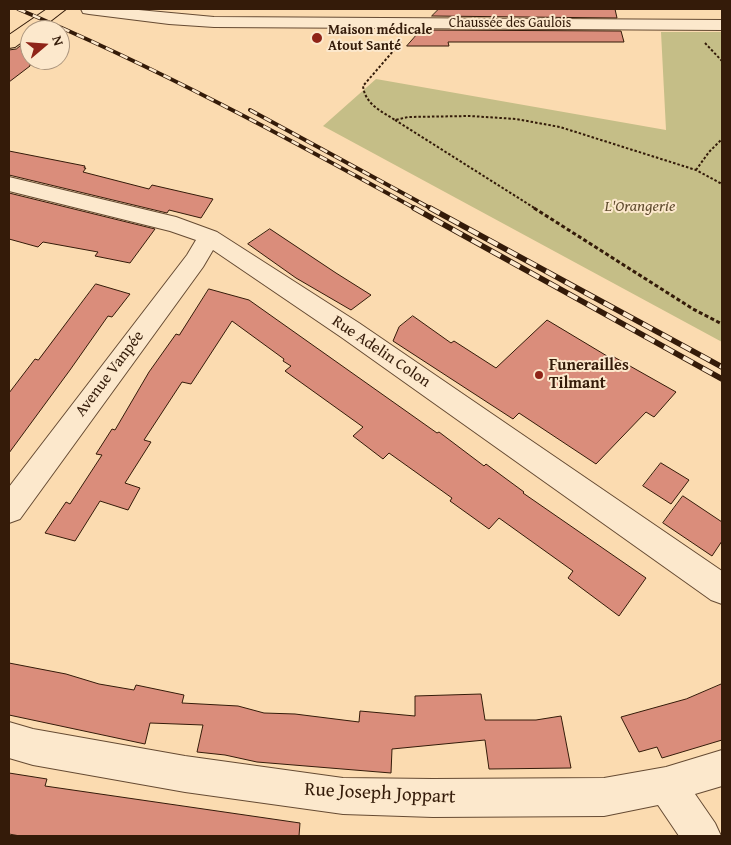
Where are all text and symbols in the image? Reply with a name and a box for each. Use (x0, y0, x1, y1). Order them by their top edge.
street label: Chaussée des Gaulois (449, 15, 571, 31)
north arrow (20, 20, 70, 70)
place label: Maison médicale Atout Santé (328, 22, 432, 54)
marker: Maison médicale Atout Santé (310, 31, 324, 45)
text: N (47, 33, 69, 48)
park label: L'Orangerie (605, 197, 675, 217)
street label: Rue Adelin Colon (328, 312, 434, 392)
street label: Avenue Vanpée (72, 327, 148, 421)
place label: Funerailles Tilmant (549, 356, 629, 394)
marker: Funerailles Tilmant (533, 369, 545, 381)
street label: Rue Joseph Joppart (304, 779, 456, 809)

